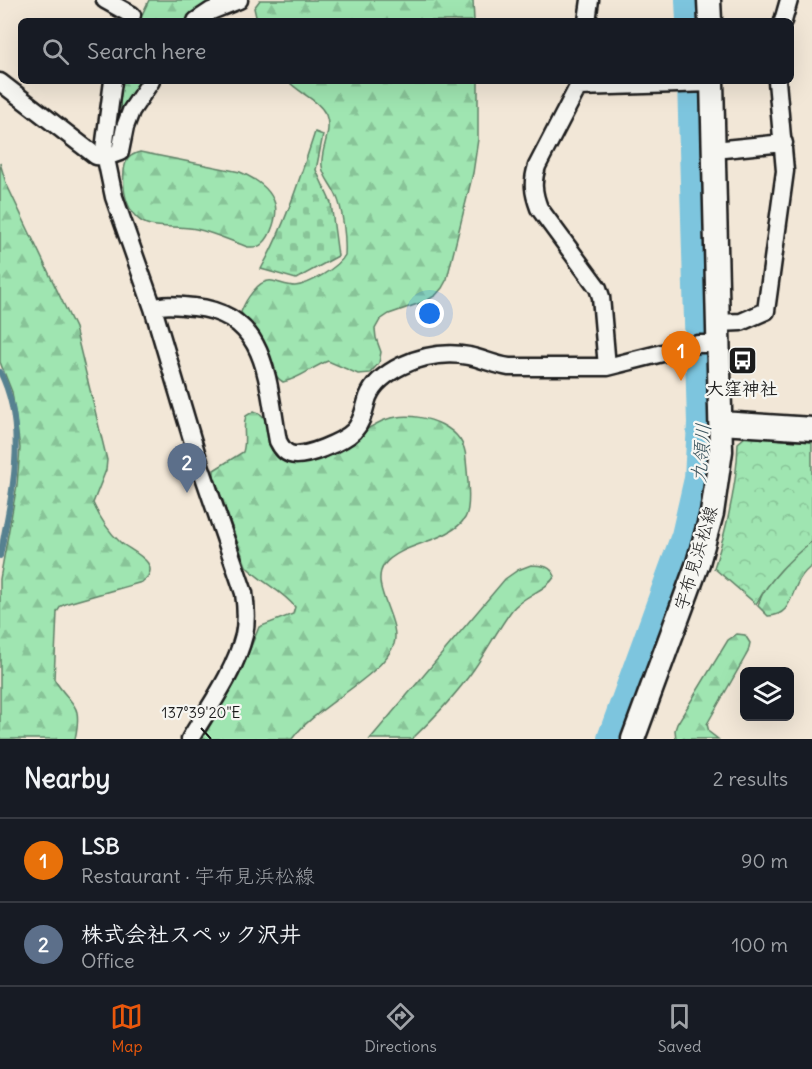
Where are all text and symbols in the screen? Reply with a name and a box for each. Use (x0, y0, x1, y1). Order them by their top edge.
search box (18, 18, 794, 84)
icon: search (39, 35, 72, 68)
text: Search here (87, 37, 206, 65)
your location (415, 299, 444, 328)
pin: 1 (662, 332, 700, 381)
bus stop icon: 大窪神社 (726, 344, 758, 376)
place label: 大窪神社 (706, 377, 778, 400)
water label: 九領川 (685, 422, 716, 484)
pin: 2 (168, 444, 207, 493)
street label: 宇布見浜松線 (669, 503, 722, 613)
map controls (740, 667, 794, 721)
button: layers (740, 667, 794, 721)
text: 137°39'20"E (162, 703, 241, 722)
text: Nearby (24, 762, 110, 795)
text: 2 results (713, 766, 788, 791)
text: LSB (81, 832, 120, 860)
text: 1 (40, 848, 47, 873)
text: 90 m (741, 848, 788, 873)
text: Restaurant · 宇布見浜松線 (81, 863, 314, 888)
text: 株式会社スペック沢井 (81, 920, 301, 948)
text: 2 (38, 932, 49, 957)
text: 100 m (731, 932, 788, 957)
text: Office (81, 948, 135, 973)
tab: Map (110, 1000, 143, 1056)
tab: Directions (364, 1000, 437, 1056)
tab: Saved (658, 1000, 702, 1056)

